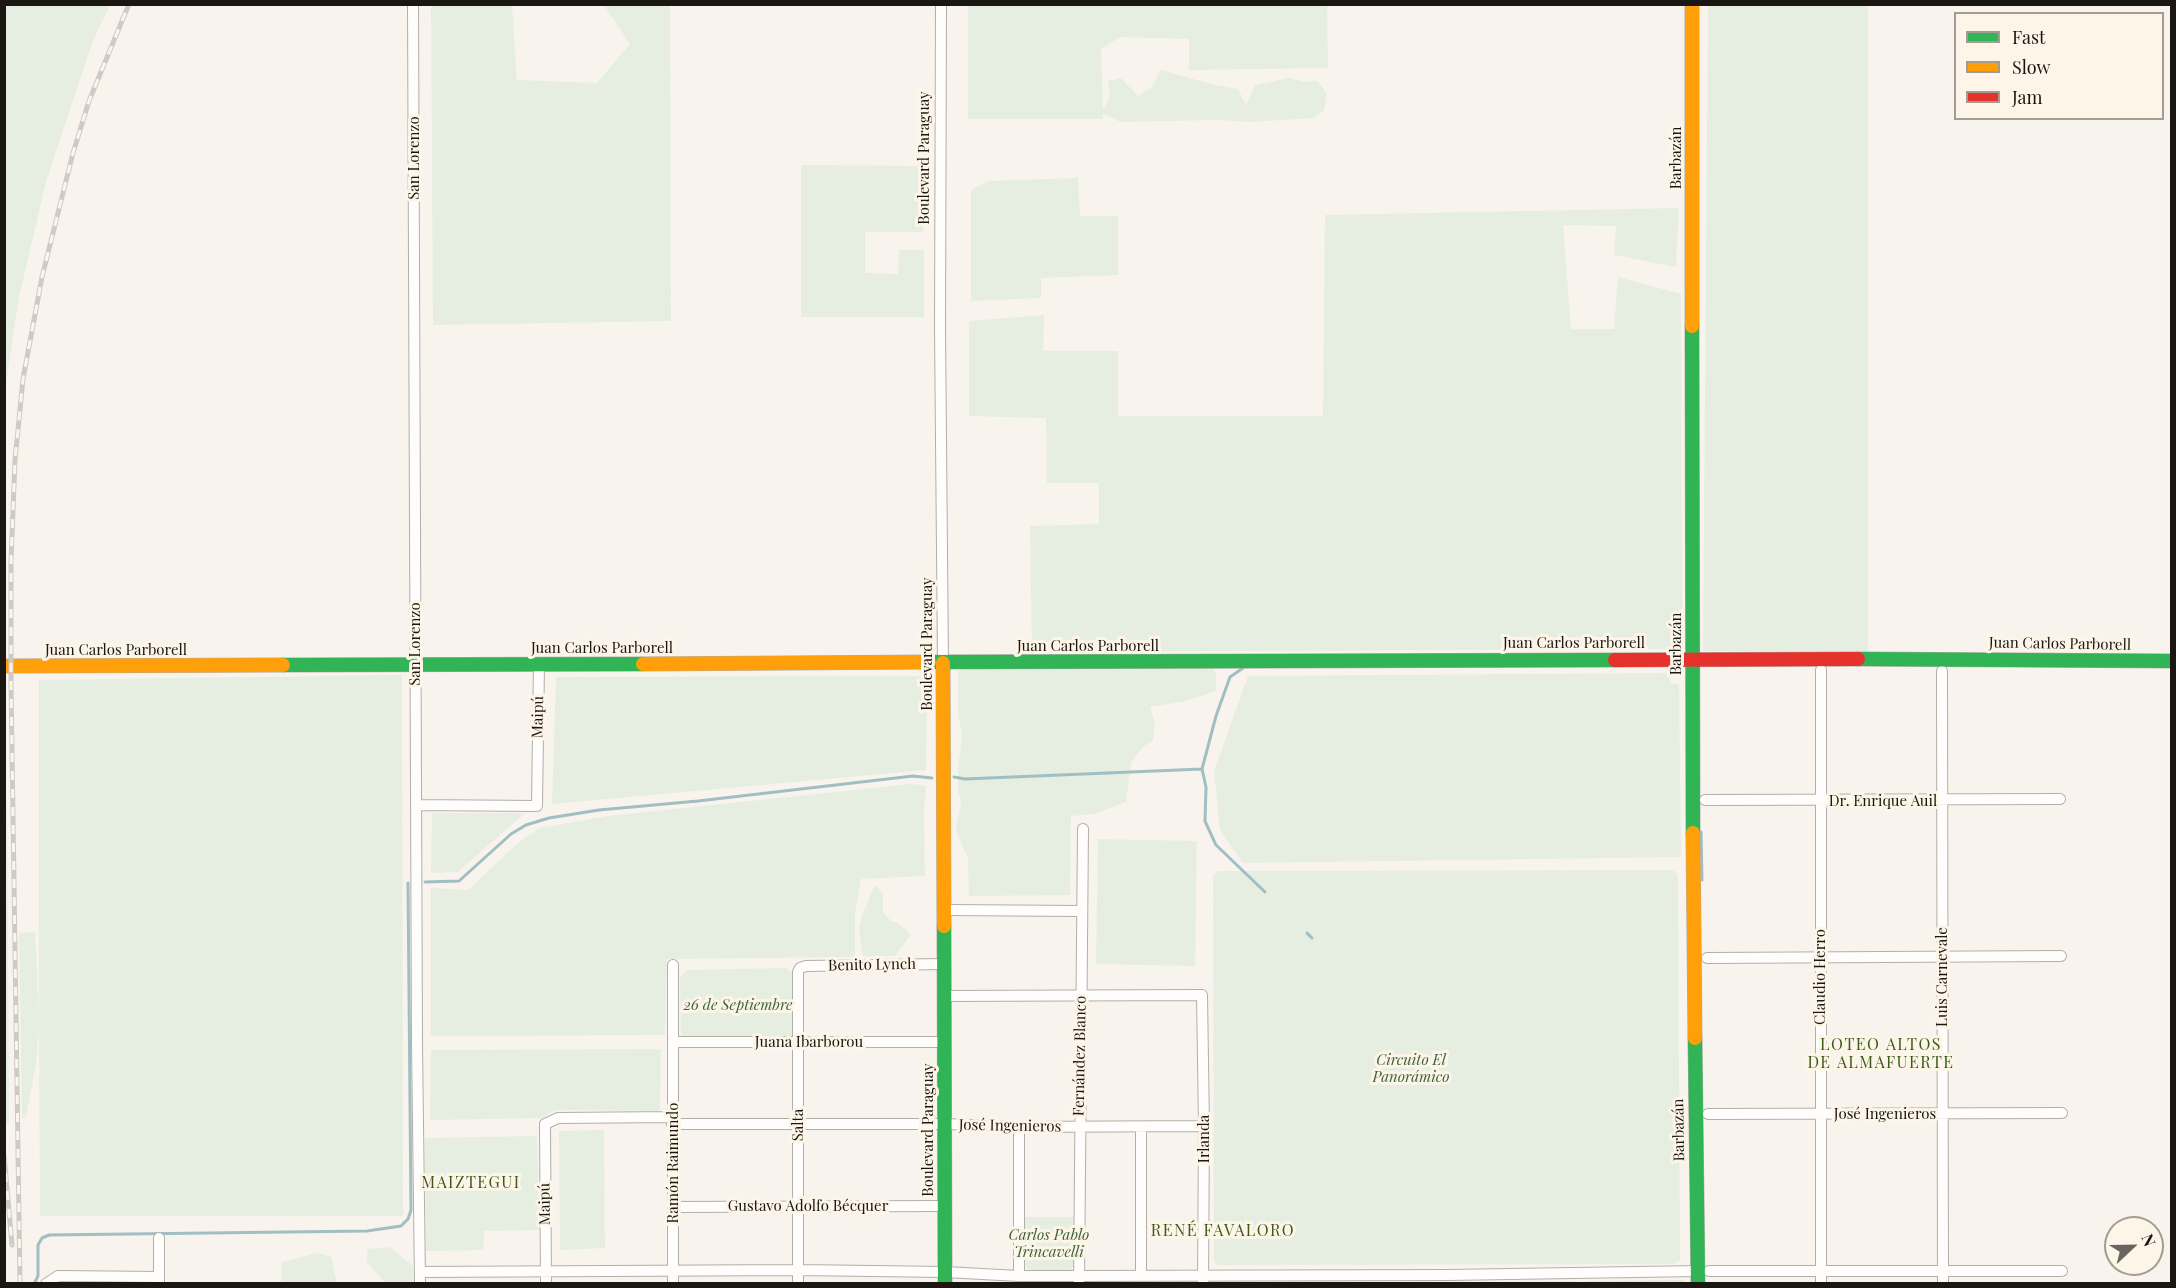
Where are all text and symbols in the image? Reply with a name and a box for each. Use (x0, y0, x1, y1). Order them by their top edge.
legend (1954, 12, 2164, 120)
text: Fast (2012, 25, 2045, 49)
text: Slow (2012, 55, 2050, 79)
text: Jam (2012, 85, 2042, 109)
street label: Boulevard Paraguay (915, 91, 933, 225)
street label: San Lorenzo (405, 116, 423, 200)
street label: Barbazán (1667, 127, 1685, 189)
street label: Boulevard Paraguay (918, 577, 936, 711)
street label: San Lorenzo (406, 602, 424, 686)
street label: Barbazán (1667, 613, 1685, 675)
street label: Juan Carlos Parborell (1503, 634, 1645, 652)
street label: Juan Carlos Parborell (1989, 634, 2131, 654)
street label: Juan Carlos Parborell (1017, 637, 1159, 655)
street label: Juan Carlos Parborell (531, 639, 673, 657)
street label: Juan Carlos Parborell (45, 641, 187, 659)
street label: Maipú (529, 696, 547, 738)
street label: Dr. Enrique Auil (1829, 792, 1937, 810)
street label: Luis Carnevale (1933, 927, 1951, 1027)
street label: Claudio Herro (1811, 929, 1829, 1025)
street label: Benito Lynch (828, 955, 916, 975)
park label: 26 de Septiembre (684, 996, 792, 1014)
street label: Fernández Blanco (1070, 996, 1090, 1116)
street label: Juana Ibarborou (755, 1033, 863, 1051)
district label: LOTEO ALTOS DE ALMAFUERTE (1807, 1035, 1955, 1073)
park label: Circuito El Panorámico (1373, 1051, 1449, 1086)
street label: Boulevard Paraguay (919, 1063, 937, 1197)
street label: Barbazán (1669, 1099, 1689, 1161)
street label: Ramón Raimundo (664, 1103, 682, 1223)
street label: José Ingenieros (1834, 1105, 1936, 1123)
street label: Salta (789, 1109, 807, 1141)
street label: Irlanda (1195, 1115, 1213, 1163)
street label: José Ingenieros (959, 1116, 1061, 1136)
district label: MAIZTEGUI (421, 1173, 521, 1193)
street label: Maipú (536, 1183, 554, 1225)
street label: Gustavo Adolfo Bécquer (728, 1197, 888, 1215)
north arrow (2104, 1216, 2164, 1276)
district label: RENÉ FAVALORO (1151, 1221, 1295, 1241)
park label: Carlos Pablo Trincavelli (1009, 1226, 1089, 1261)
text: N (2137, 1231, 2161, 1249)

